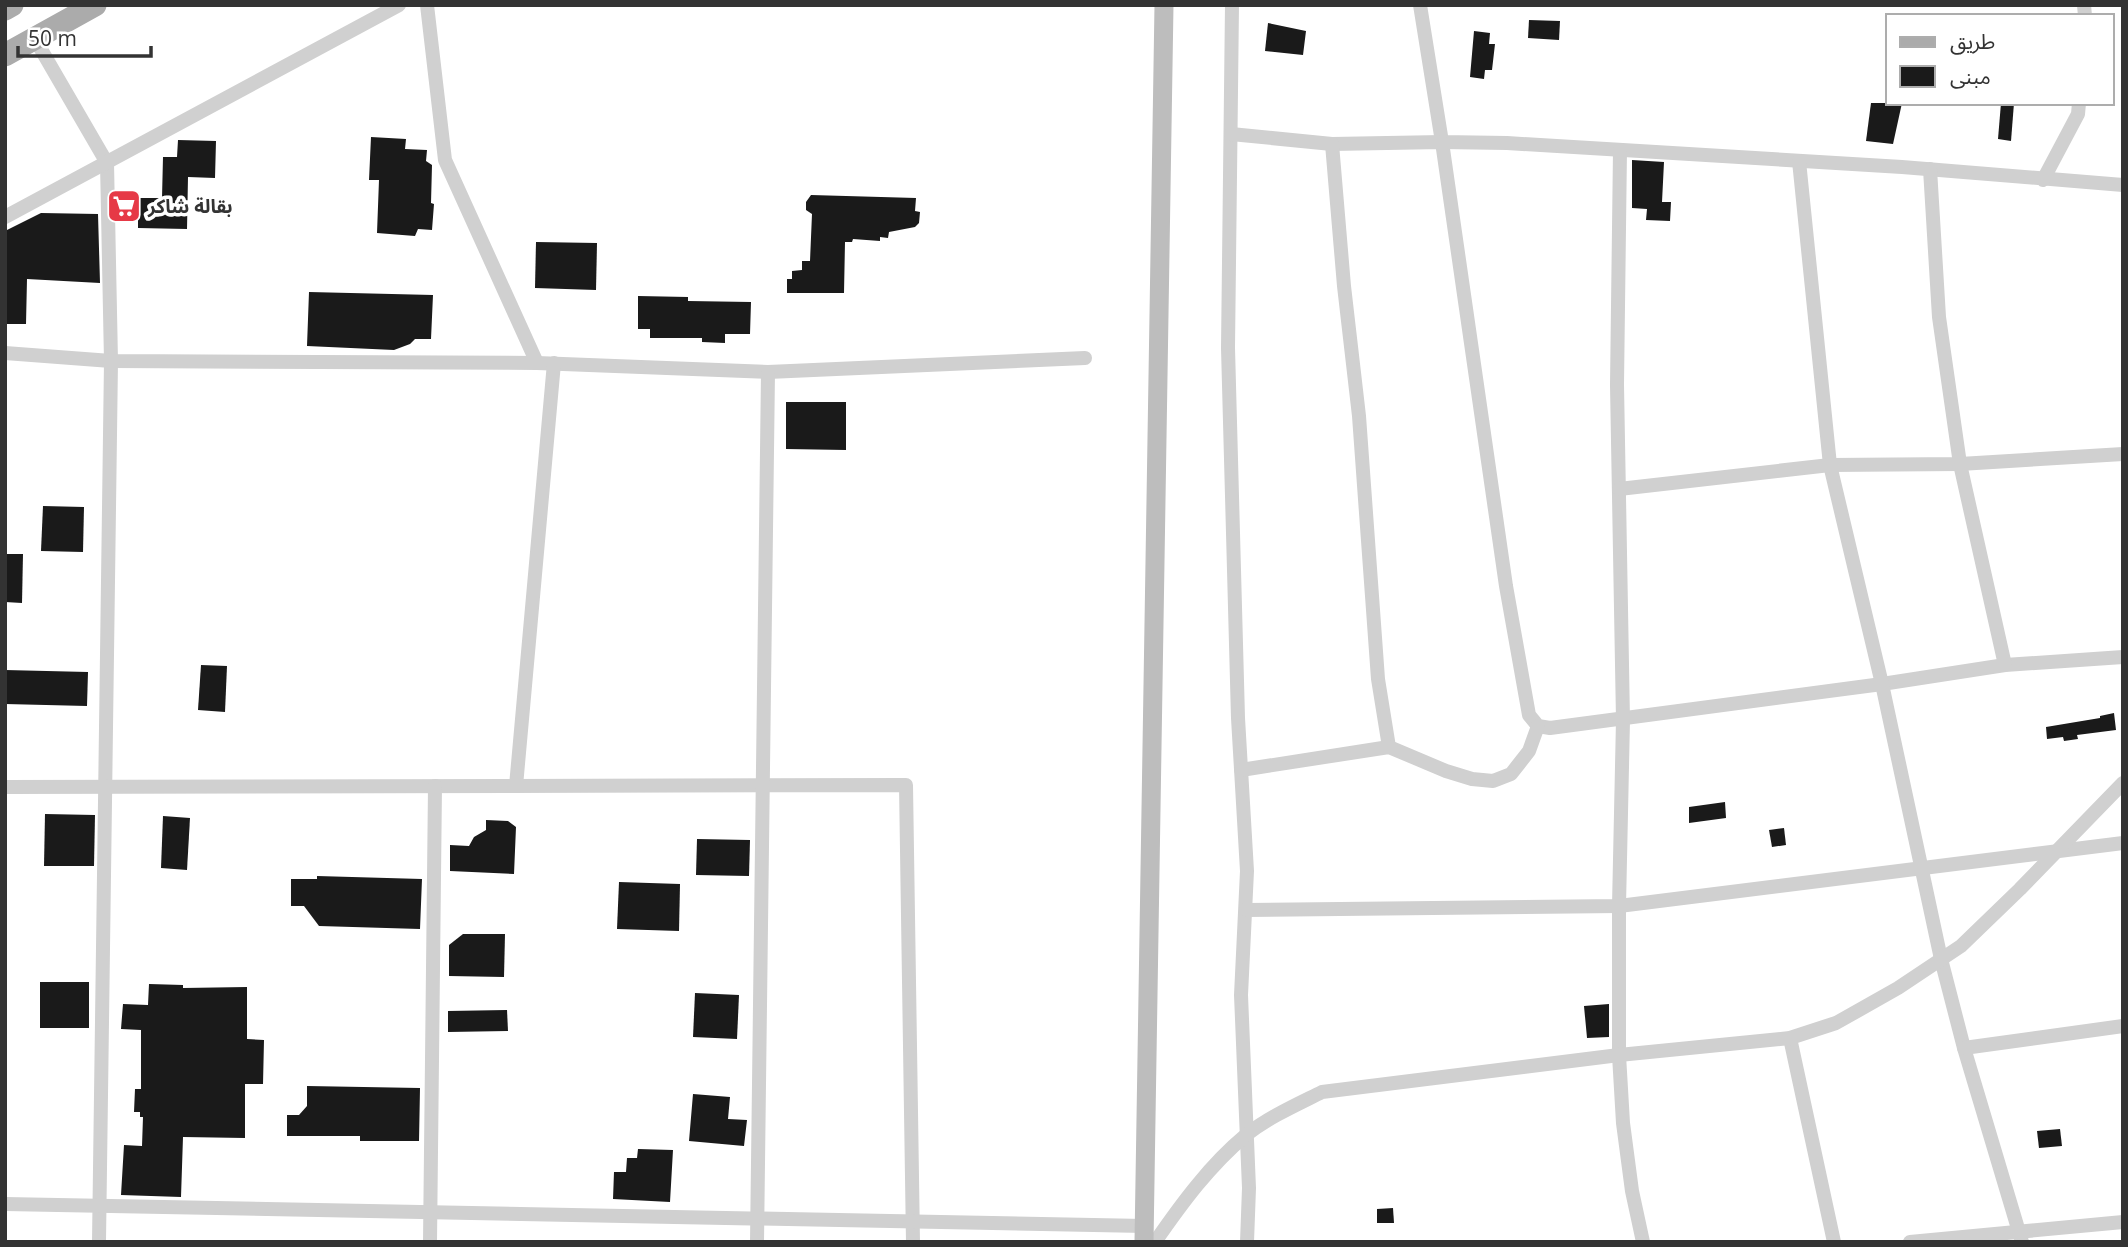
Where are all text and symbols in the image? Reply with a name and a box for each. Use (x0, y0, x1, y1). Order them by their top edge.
scale bar (18, 14, 150, 58)
legend (1886, 14, 2114, 105)
text: 50 m (28, 24, 77, 52)
text: طريق (1950, 27, 1995, 55)
text: مبنى (1950, 62, 1991, 90)
supermarket icon: بقالة شاكر (105, 187, 143, 225)
place label: بقالة شاكر (147, 193, 233, 219)

